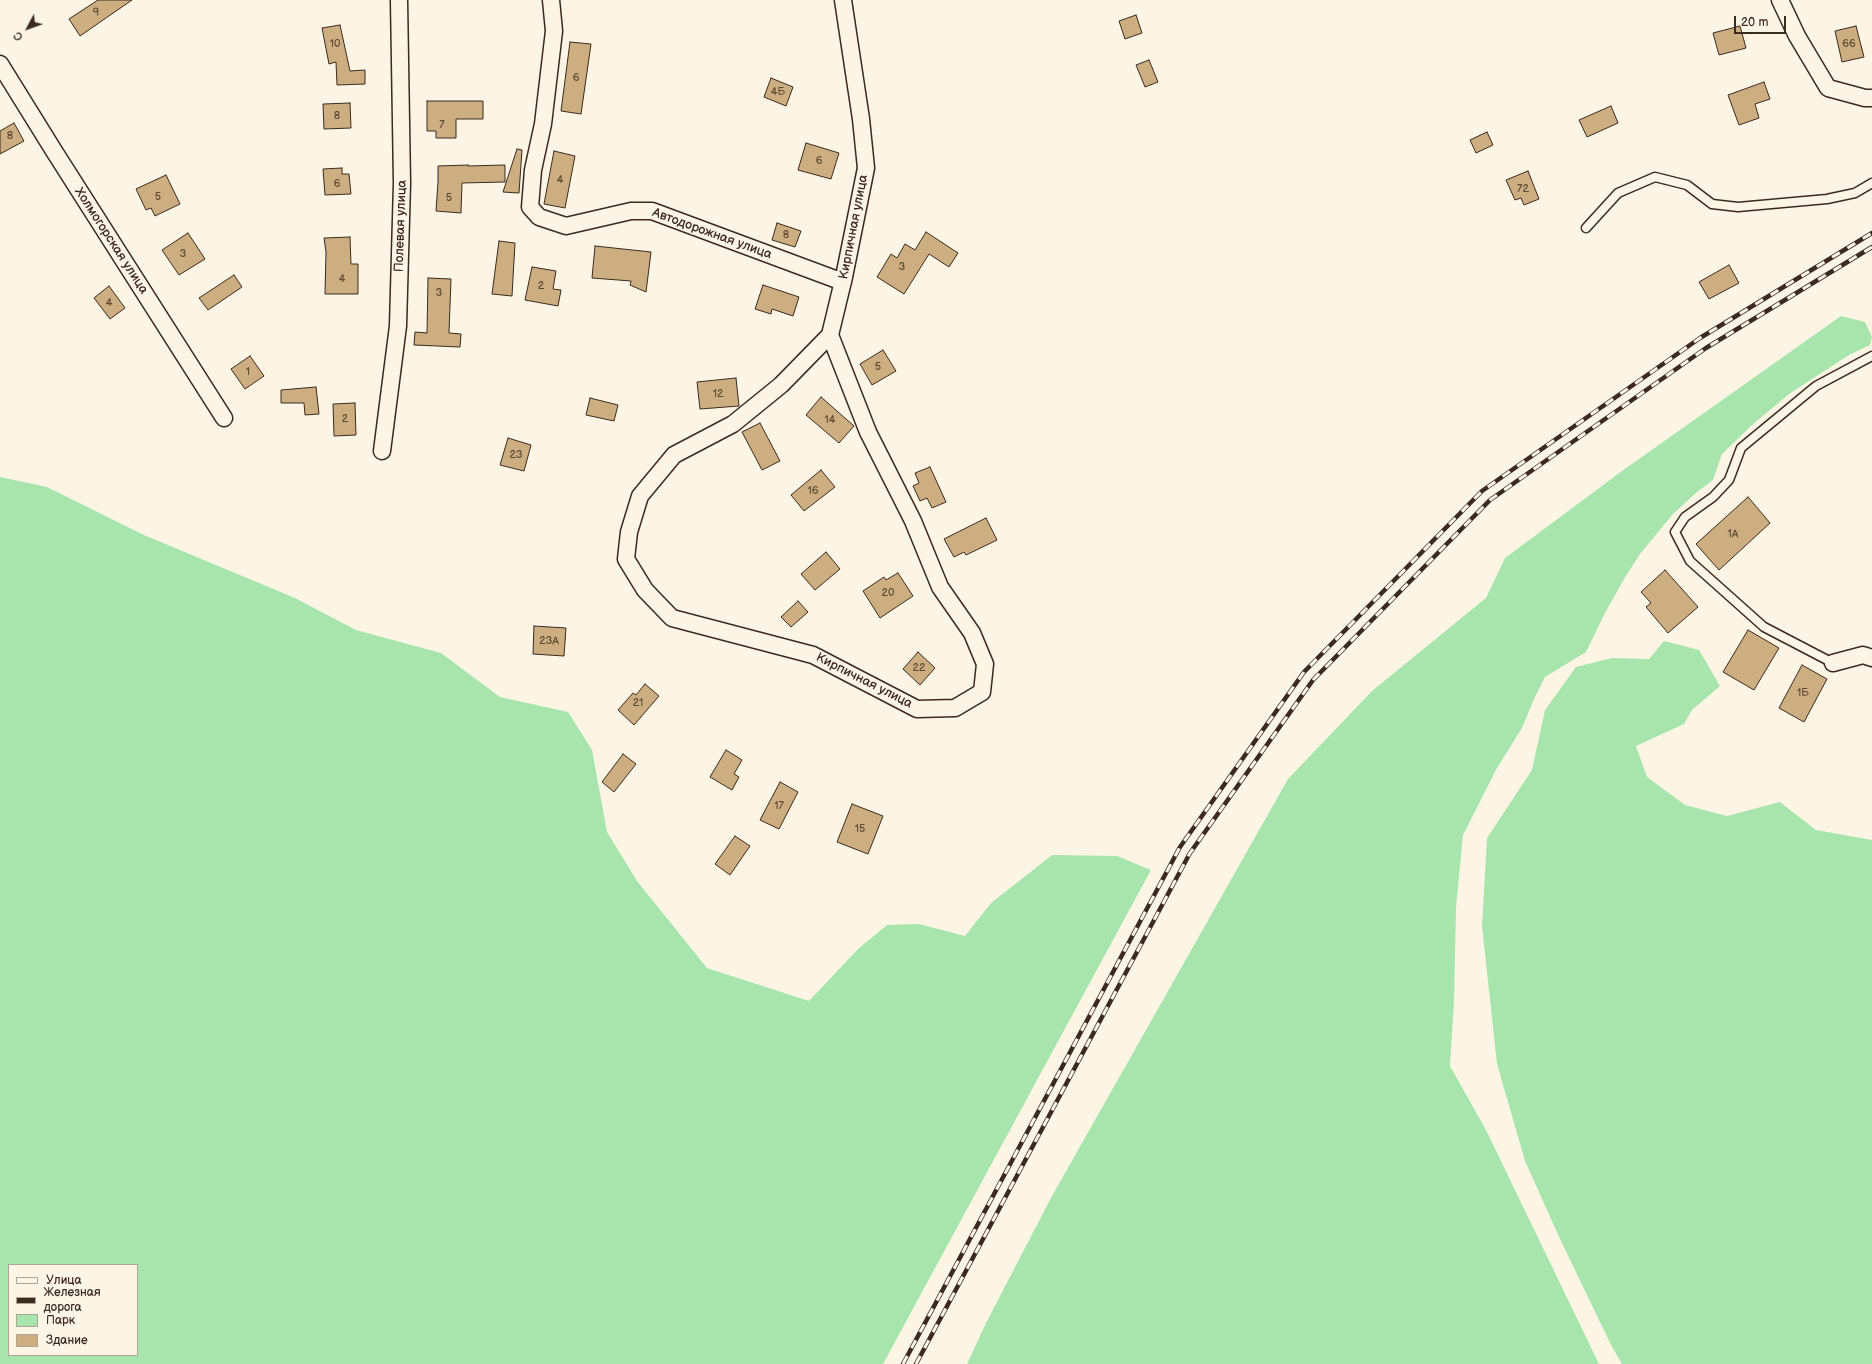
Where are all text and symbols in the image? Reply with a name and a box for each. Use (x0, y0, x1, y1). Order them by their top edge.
house number: 9 (93, 6, 99, 20)
north arrow (8, 8, 48, 48)
scale bar (1736, 8, 1788, 34)
text: 20 m (1741, 15, 1768, 30)
text: С (11, 29, 26, 43)
house number: 10 (330, 37, 340, 51)
house number: 66 (1842, 37, 1856, 51)
house number: 6 (573, 71, 579, 85)
house number: 4Б (771, 85, 785, 99)
house number: 8 (334, 109, 340, 123)
house number: 7 (439, 118, 445, 132)
house number: 8 (7, 129, 13, 143)
house number: 6 (816, 154, 822, 168)
house number: 4 (557, 173, 563, 187)
street label: Кирпичная улица (836, 173, 872, 281)
house number: 6 (334, 177, 340, 191)
street label: Полевая улица (392, 180, 410, 272)
house number: 72 (1517, 182, 1529, 196)
street label: Холмогорская улица (71, 185, 151, 297)
house number: 5 (155, 190, 161, 204)
house number: 5 (446, 191, 452, 205)
street label: Автодорожная улица (650, 205, 774, 263)
house number: 8 (783, 228, 789, 242)
house number: 3 (180, 247, 186, 261)
house number: 3 (899, 260, 905, 274)
house number: 4 (339, 272, 345, 286)
house number: 2 (538, 279, 544, 293)
house number: 3 (436, 286, 442, 300)
house number: 4 (106, 296, 112, 310)
house number: 5 (875, 360, 881, 374)
house number: 1 (246, 365, 250, 379)
house number: 12 (713, 387, 723, 401)
house number: 2 (342, 412, 348, 426)
house number: 14 (825, 413, 835, 427)
house number: 23 (509, 448, 523, 462)
house number: 16 (808, 484, 818, 498)
house number: 1А (1728, 527, 1738, 541)
house number: 20 (882, 586, 894, 600)
house number: 23А (539, 634, 559, 648)
street label: Кирпичная улица (813, 650, 915, 712)
house number: 22 (913, 661, 925, 675)
house number: 1Б (1797, 686, 1809, 700)
house number: 21 (633, 696, 643, 710)
house number: 17 (774, 799, 784, 813)
house number: 15 (855, 822, 865, 836)
legend (8, 1264, 138, 1356)
text: Улица (46, 1273, 82, 1288)
text: Железная дорога (44, 1285, 101, 1315)
text: Парк (46, 1313, 75, 1328)
text: Здание (46, 1333, 88, 1348)

